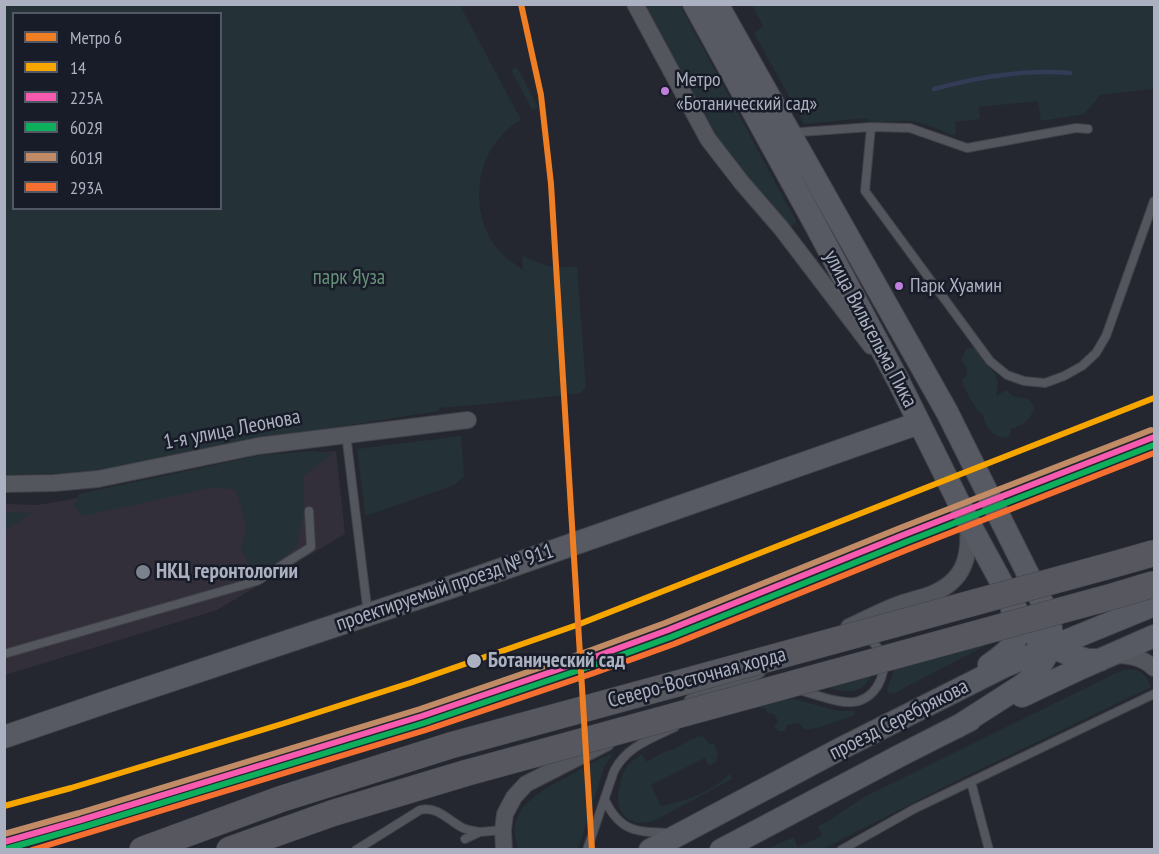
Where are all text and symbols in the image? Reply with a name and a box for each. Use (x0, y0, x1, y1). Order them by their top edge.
legend (12, 12, 222, 210)
text: Метро 6 (70, 26, 122, 49)
text: 14 (70, 56, 86, 79)
place label: Метро «Ботанический сад» (676, 68, 817, 115)
marker: Метро «Ботанический сад» (659, 85, 671, 97)
text: 225А (70, 86, 103, 109)
text: 602Я (70, 116, 103, 139)
text: 601Я (70, 146, 103, 169)
text: 293А (70, 176, 103, 199)
street label: улица Вильгельма Пика (818, 246, 922, 412)
park label: парк Яуза (313, 265, 385, 291)
place label: Парк Хуамин (910, 274, 1002, 298)
marker: Парк Хуамин (893, 280, 905, 292)
street label: 1-я улица Леонова (161, 404, 303, 456)
street label: проектируемый проезд № 911 (333, 539, 557, 637)
place label: НКЦ геронтологии (156, 559, 298, 585)
marker: НКЦ геронтологии (134, 563, 152, 581)
street label: Северо-Восточная хорда (605, 642, 789, 714)
place label: Ботанический сад (488, 648, 625, 674)
marker: Ботанический сад (465, 652, 483, 670)
street label: проезд Серебрякова (825, 674, 973, 766)

